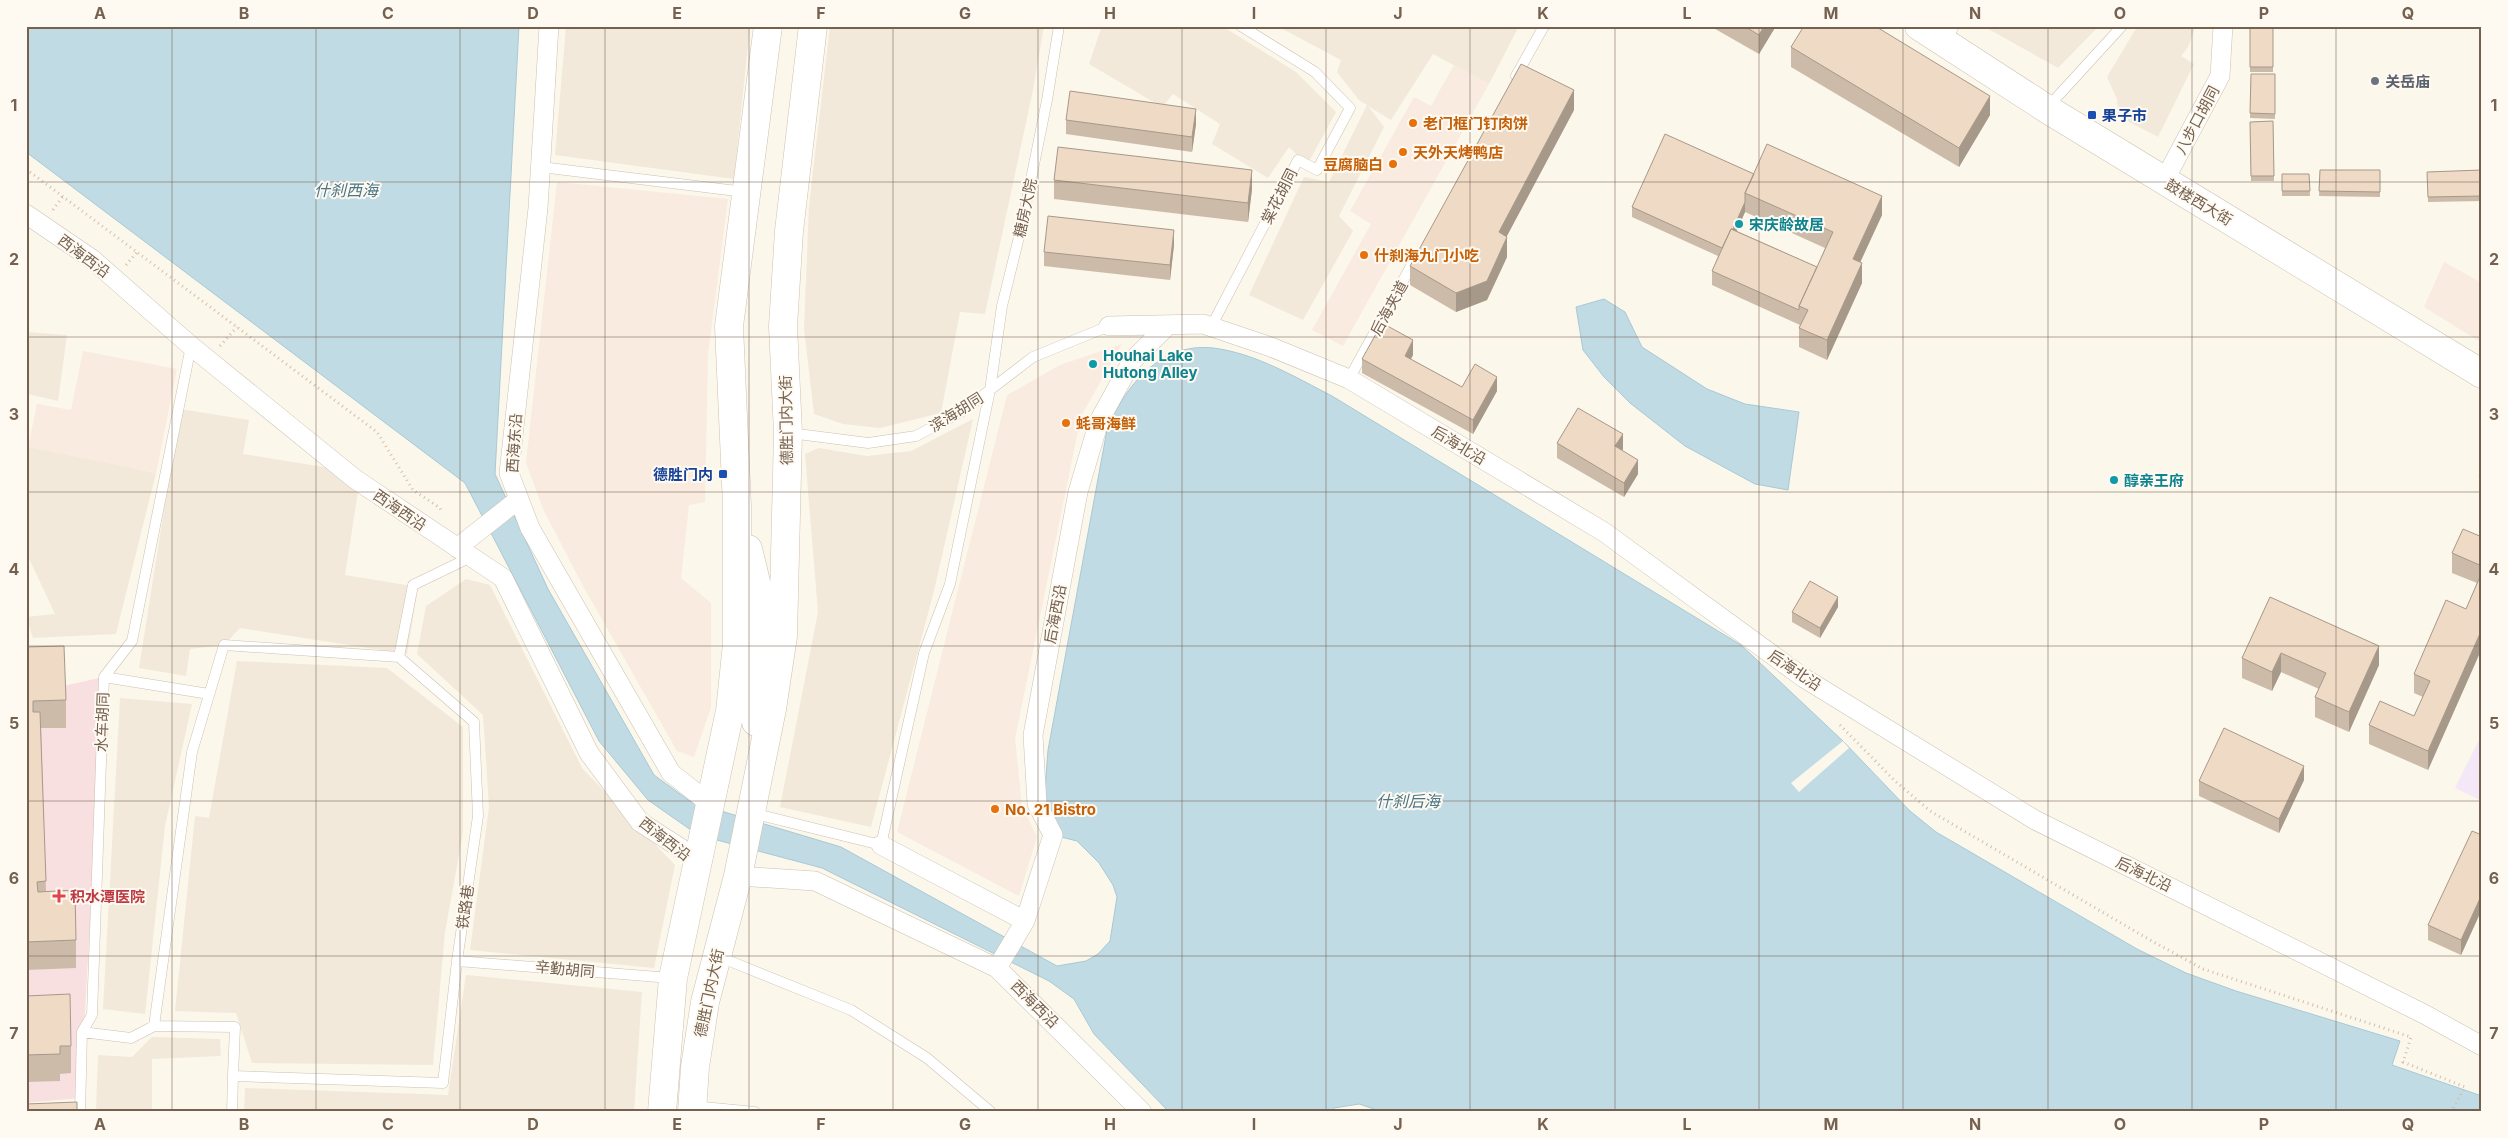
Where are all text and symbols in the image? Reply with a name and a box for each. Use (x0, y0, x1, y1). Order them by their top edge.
text: A (94, 3, 106, 23)
text: B (239, 3, 249, 23)
text: C (382, 3, 394, 23)
text: D (527, 3, 539, 23)
text: E (672, 3, 682, 23)
text: F (816, 3, 826, 23)
text: G (959, 3, 971, 23)
text: H (1104, 3, 1116, 23)
text: I (1252, 3, 1256, 23)
text: J (1393, 3, 1403, 23)
text: K (1537, 3, 1549, 23)
text: L (1682, 3, 1692, 23)
text: M (1824, 3, 1838, 23)
text: N (1969, 3, 1981, 23)
text: O (2114, 3, 2126, 23)
text: P (2259, 3, 2269, 23)
text: Q (2402, 3, 2414, 23)
place label: 关岳庙 (2385, 72, 2430, 91)
marker: 关岳庙 (2369, 75, 2381, 87)
street label: 八步口胡同 (2171, 82, 2223, 158)
text: 1 (11, 95, 17, 115)
text: 1 (2491, 95, 2497, 115)
place label: 果子市 (2102, 106, 2147, 125)
marker: 果子市 (2086, 109, 2098, 121)
place label: 老门框门钉肉饼 (1423, 114, 1528, 133)
marker: 老门框门钉肉饼 (1407, 117, 1419, 129)
place label: 天外天烤鸭店 (1413, 143, 1503, 162)
marker: 天外天烤鸭店 (1397, 146, 1409, 158)
place label: 豆腐脑白 (1323, 155, 1383, 174)
marker: 豆腐脑白 (1387, 158, 1399, 170)
street label: 棠花胡同 (1257, 165, 1301, 227)
street label: 鼓楼西大街 (2162, 175, 2236, 229)
street label: 糖房大院 (1009, 177, 1041, 239)
water label: 什刹西海 (314, 180, 380, 200)
place label: 宋庆龄故居 (1749, 215, 1824, 234)
marker: 宋庆龄故居 (1733, 218, 1745, 230)
street label: 西海西沿 (54, 230, 114, 282)
place label: 什刹海九门小吃 (1374, 246, 1479, 265)
text: 2 (9, 249, 19, 269)
marker: 什刹海九门小吃 (1358, 249, 1370, 261)
text: 2 (2489, 249, 2499, 269)
street label: 后海夹道 (1366, 277, 1412, 339)
place label: Houhai Lake Hutong Alley (1103, 346, 1197, 382)
marker: Houhai Lake Hutong Alley (1087, 358, 1099, 370)
street label: 德胜门内大街 (776, 375, 796, 465)
street label: 滨海胡同 (926, 388, 986, 436)
text: 3 (9, 404, 19, 424)
text: 3 (2489, 404, 2499, 424)
street label: 西海东沿 (502, 412, 526, 474)
place label: 蚝哥海鲜 (1076, 414, 1136, 433)
marker: 蚝哥海鲜 (1060, 417, 1072, 429)
street label: 后海北沿 (1428, 421, 1490, 469)
place label: 德胜门内 (653, 465, 713, 484)
marker: 德胜门内 (717, 468, 729, 480)
place label: 醇亲王府 (2124, 471, 2184, 490)
marker: 醇亲王府 (2108, 474, 2120, 486)
street label: 西海西沿 (370, 485, 430, 535)
text: 4 (9, 559, 20, 579)
text: 4 (2489, 559, 2500, 579)
street label: 后海西沿 (1040, 583, 1070, 645)
street label: 后海北沿 (1765, 645, 1825, 695)
street label: 水车胡同 (91, 692, 113, 752)
text: 5 (9, 713, 19, 733)
text: 5 (2489, 713, 2499, 733)
water label: 什刹后海 (1376, 791, 1442, 811)
place label: No. 21 Bistro (1005, 800, 1096, 819)
marker: No. 21 Bistro (989, 803, 1001, 815)
street label: 西海西沿 (636, 813, 694, 865)
street label: 后海北沿 (2113, 852, 2175, 896)
text: 6 (9, 868, 19, 888)
text: 6 (2489, 868, 2499, 888)
street label: 铁路巷 (452, 883, 478, 931)
place label: 积水潭医院 (70, 887, 145, 906)
marker: 积水潭医院 (52, 889, 66, 903)
street label: 德胜门内大街 (690, 947, 728, 1039)
street label: 辛勤胡同 (534, 957, 596, 981)
street label: 西海西沿 (1007, 976, 1063, 1032)
text: 7 (9, 1023, 19, 1043)
text: 7 (2489, 1023, 2499, 1043)
text: A (94, 1114, 106, 1134)
text: B (239, 1114, 249, 1134)
text: C (382, 1114, 394, 1134)
text: D (527, 1114, 539, 1134)
text: E (672, 1114, 682, 1134)
text: F (816, 1114, 826, 1134)
text: G (959, 1114, 971, 1134)
text: H (1104, 1114, 1116, 1134)
text: I (1252, 1114, 1256, 1134)
text: J (1393, 1114, 1403, 1134)
text: K (1537, 1114, 1549, 1134)
text: L (1682, 1114, 1692, 1134)
text: M (1824, 1114, 1838, 1134)
text: N (1969, 1114, 1981, 1134)
text: O (2114, 1114, 2126, 1134)
text: P (2259, 1114, 2269, 1134)
text: Q (2402, 1114, 2414, 1134)

